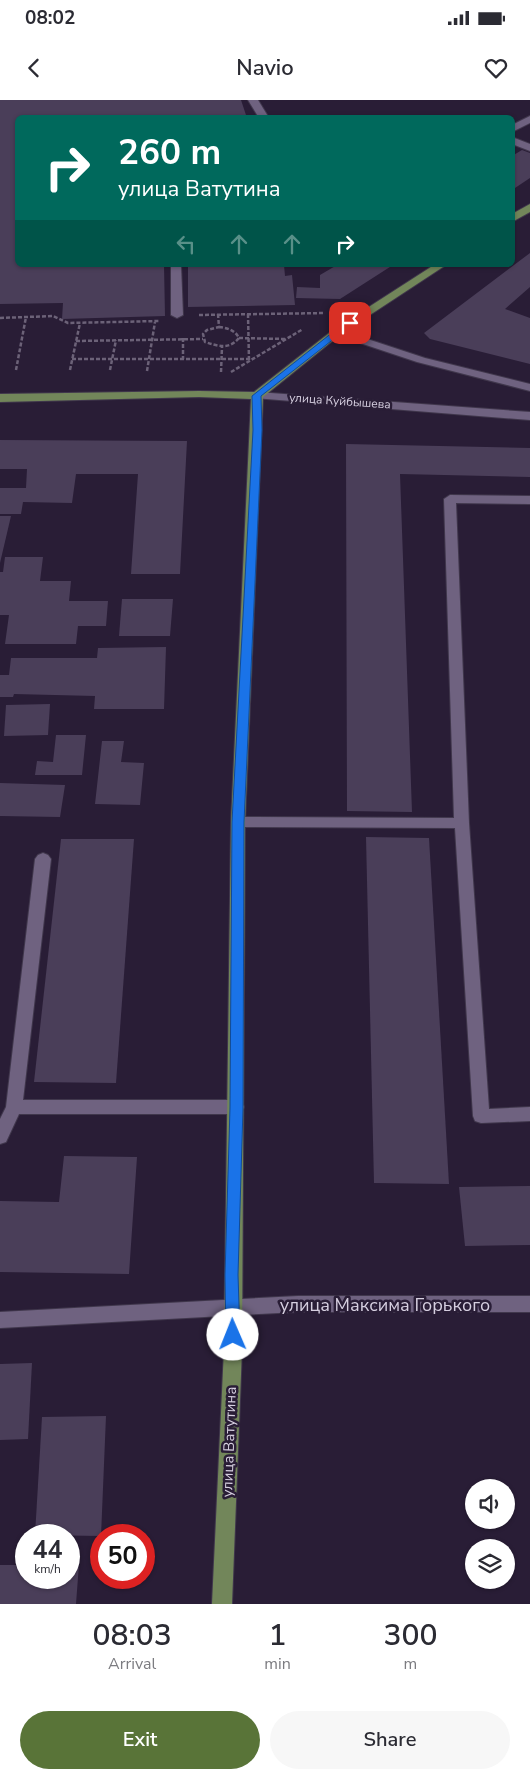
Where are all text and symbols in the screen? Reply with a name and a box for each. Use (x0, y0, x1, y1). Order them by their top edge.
text: 08:02 (25, 5, 75, 31)
text: Navio (236, 53, 294, 83)
icon: back (20, 54, 48, 82)
icon: heart (482, 54, 510, 82)
text: 260 m (118, 129, 221, 176)
icon: right (35, 135, 100, 200)
text: улица Ватутина (118, 174, 281, 204)
icon: left (172, 230, 200, 258)
icon: ahead (225, 230, 253, 258)
icon: ahead (278, 230, 306, 258)
icon: right (331, 230, 359, 258)
pin (329, 302, 371, 344)
icon: arrive (336, 309, 364, 337)
street label: улица Куйбышева (289, 389, 391, 413)
street label: улица Максима Горького (280, 1293, 490, 1317)
position arrow (206, 1308, 258, 1360)
street label: улица Ватутина (217, 1386, 241, 1498)
map controls (465, 1479, 515, 1589)
button: sound (465, 1479, 515, 1529)
speed limit sign: 50 (90, 1524, 155, 1589)
text: 44 (32, 1533, 63, 1567)
button: layers (465, 1539, 515, 1589)
text: km/h (34, 1561, 61, 1577)
text: 08:03 (93, 1615, 172, 1656)
text: 1 (269, 1615, 287, 1656)
text: 300 (383, 1615, 437, 1656)
text: Arrival (108, 1653, 156, 1675)
text: min (264, 1653, 291, 1675)
text: m (404, 1653, 417, 1675)
button: Exit (20, 1711, 260, 1769)
button: Share (270, 1711, 510, 1769)

